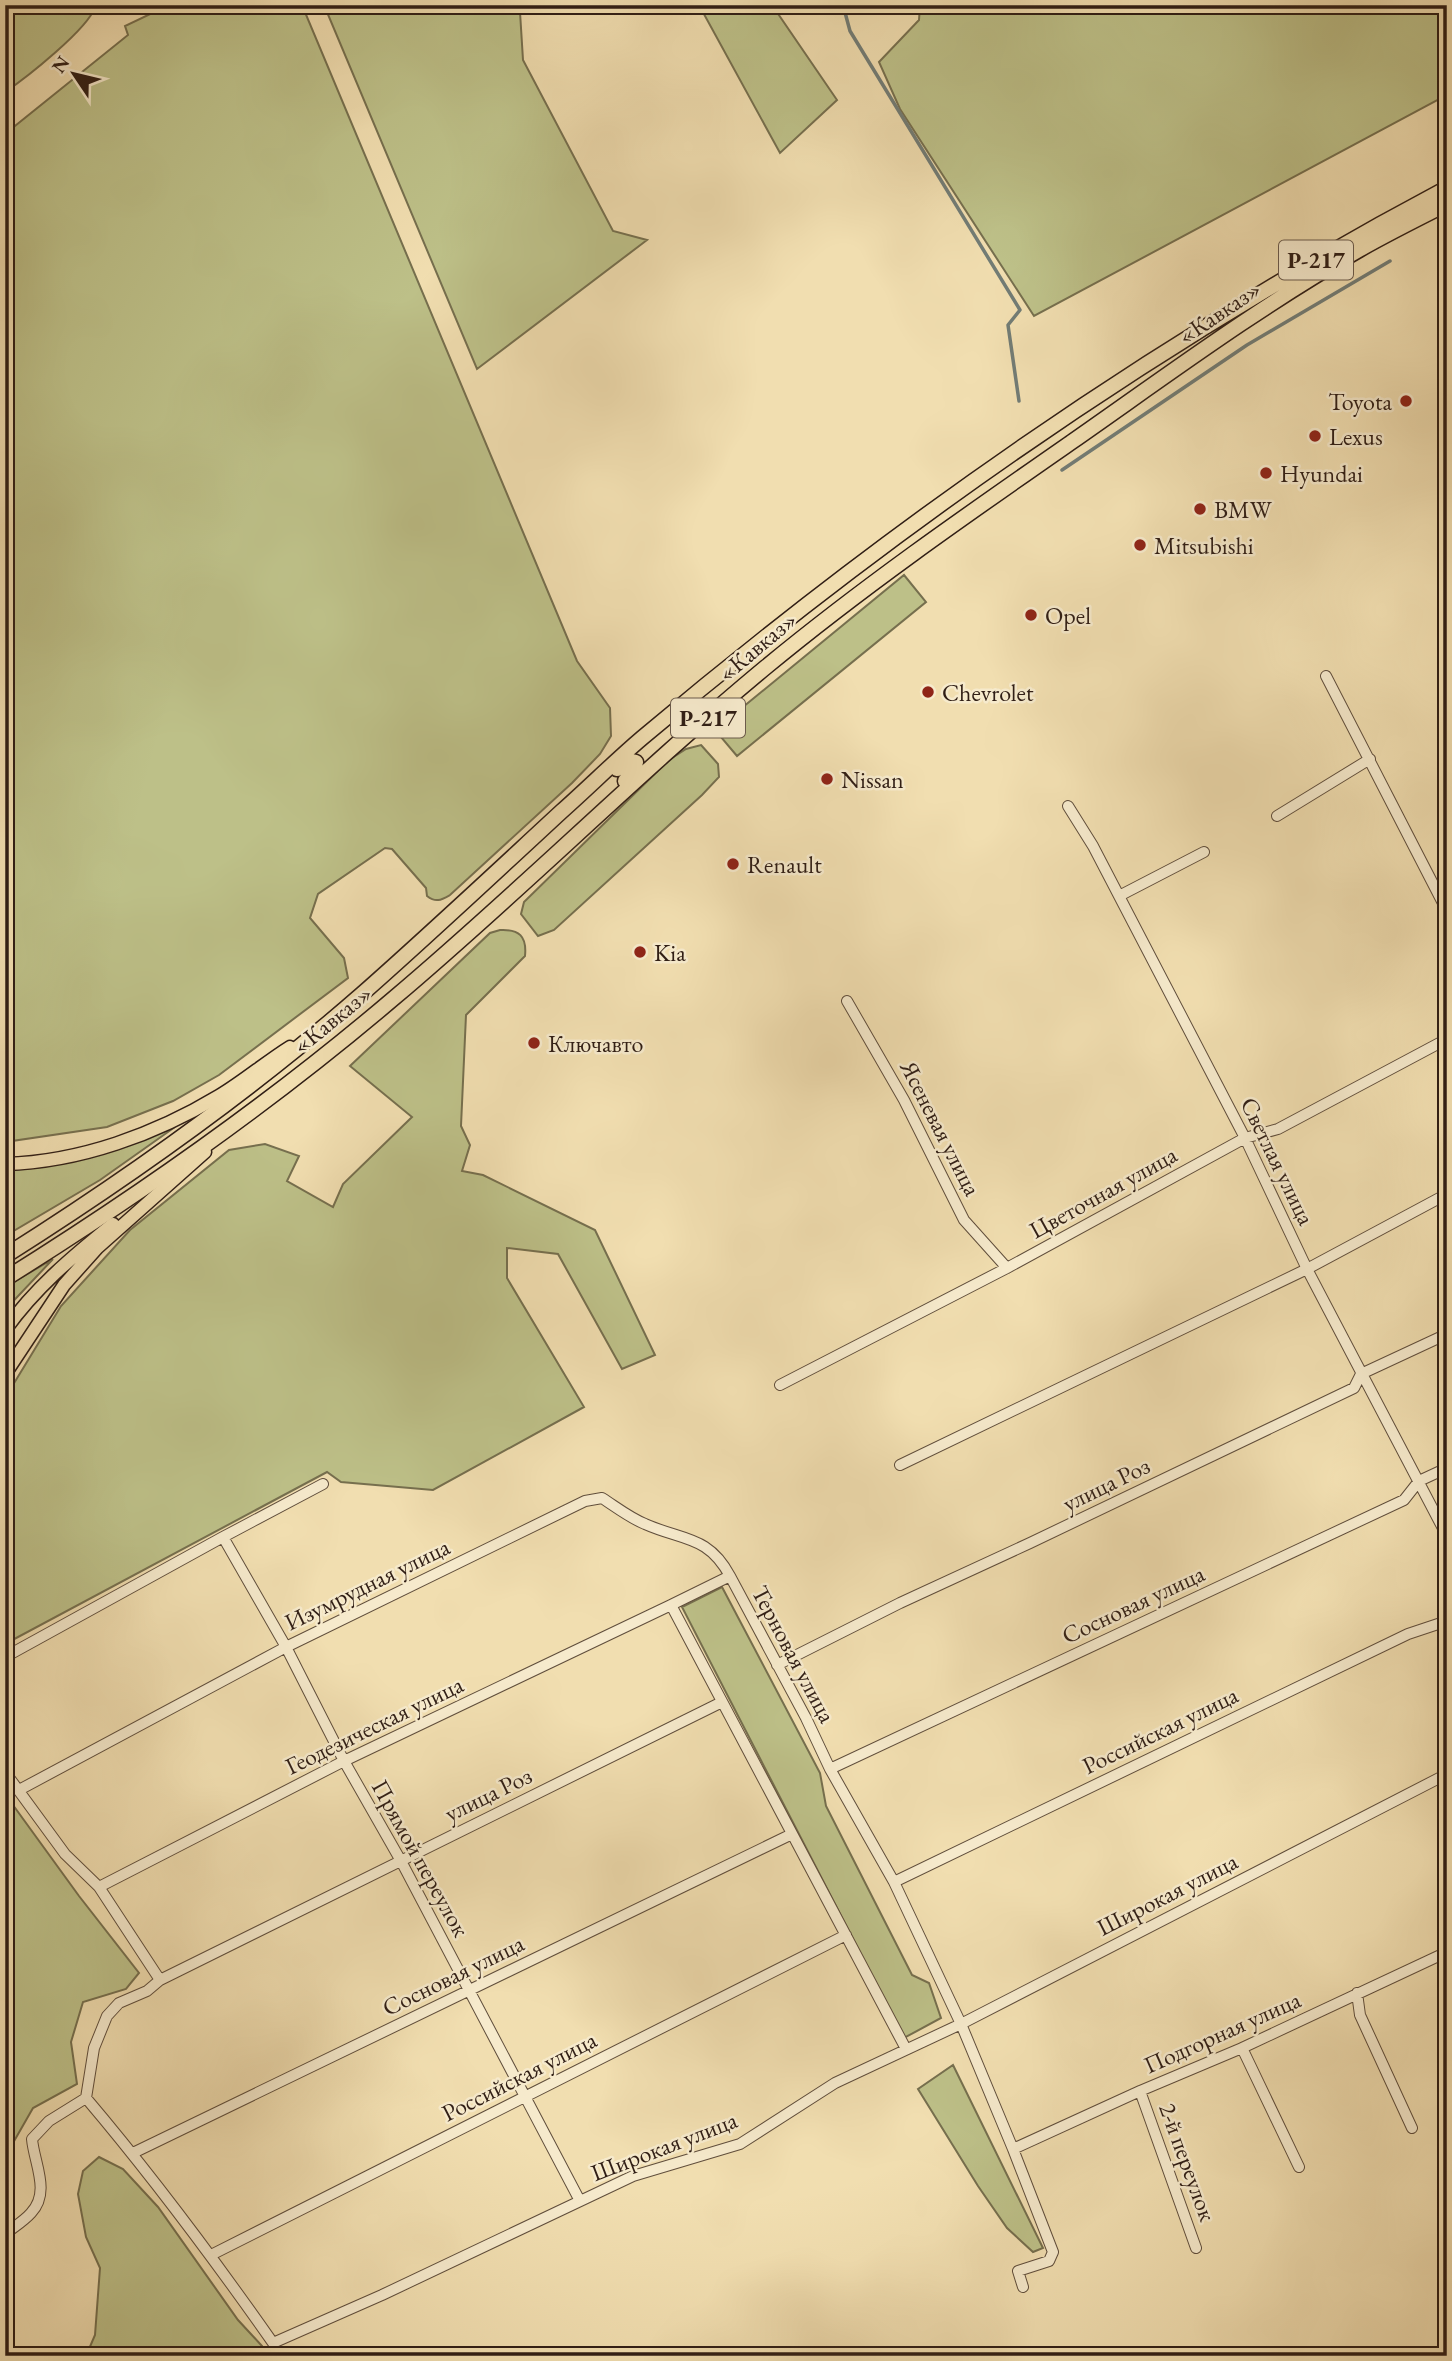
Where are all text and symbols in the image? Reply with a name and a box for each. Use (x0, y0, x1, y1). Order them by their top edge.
north arrow (38, 38, 108, 108)
text: N (46, 51, 75, 78)
road number: Р-217 (1279, 241, 1353, 280)
street label: «Кавказ» (1171, 273, 1267, 351)
place label: Toyota (1328, 386, 1392, 417)
marker: Toyota (1398, 393, 1414, 409)
place label: Lexus (1329, 421, 1383, 452)
marker: Lexus (1307, 428, 1323, 444)
place label: Hyundai (1280, 458, 1363, 489)
marker: Hyundai (1258, 465, 1274, 481)
place label: BMW (1214, 494, 1273, 525)
marker: BMW (1192, 501, 1208, 517)
place label: Mitsubishi (1154, 530, 1254, 561)
marker: Mitsubishi (1132, 537, 1148, 553)
place label: Opel (1045, 600, 1091, 631)
street label: «Кавказ» (711, 604, 803, 688)
marker: Opel (1023, 607, 1039, 623)
place label: Chevrolet (942, 677, 1034, 708)
marker: Chevrolet (920, 684, 936, 700)
road number: Р-217 (671, 698, 745, 738)
place label: Nissan (841, 764, 904, 795)
marker: Nissan (819, 771, 835, 787)
place label: Renault (747, 849, 822, 880)
marker: Renault (725, 856, 741, 872)
place label: Kia (654, 937, 686, 968)
marker: Kia (632, 944, 648, 960)
street label: «Кавказ» (286, 977, 378, 1061)
place label: Ключавто (548, 1028, 644, 1059)
marker: Ключавто (526, 1035, 542, 1051)
street label: Ясеневая улица (893, 1054, 989, 1201)
street label: Светлая улица (1234, 1092, 1322, 1230)
street label: Цветочная улица (1024, 1138, 1183, 1245)
street label: улица Роз (1057, 1450, 1155, 1518)
street label: Изумрудная улица (279, 1530, 455, 1637)
street label: Сосновая улица (1057, 1557, 1210, 1651)
street label: Терновая улица (745, 1580, 843, 1728)
street label: Геодезическая улица (280, 1668, 468, 1782)
street label: Российская улица (1077, 1679, 1243, 1781)
street label: улица Роз (439, 1760, 537, 1828)
street label: Прямой переулок (365, 1774, 477, 1943)
street label: Широкая улица (1091, 1845, 1243, 1943)
street label: Сосновая улица (377, 1927, 529, 2023)
street label: Подгорная улица (1139, 1983, 1306, 2080)
street label: Российская улица (436, 2023, 602, 2128)
street label: 2-й переулок (1152, 2099, 1224, 2226)
street label: Широкая улица (587, 2104, 742, 2188)

